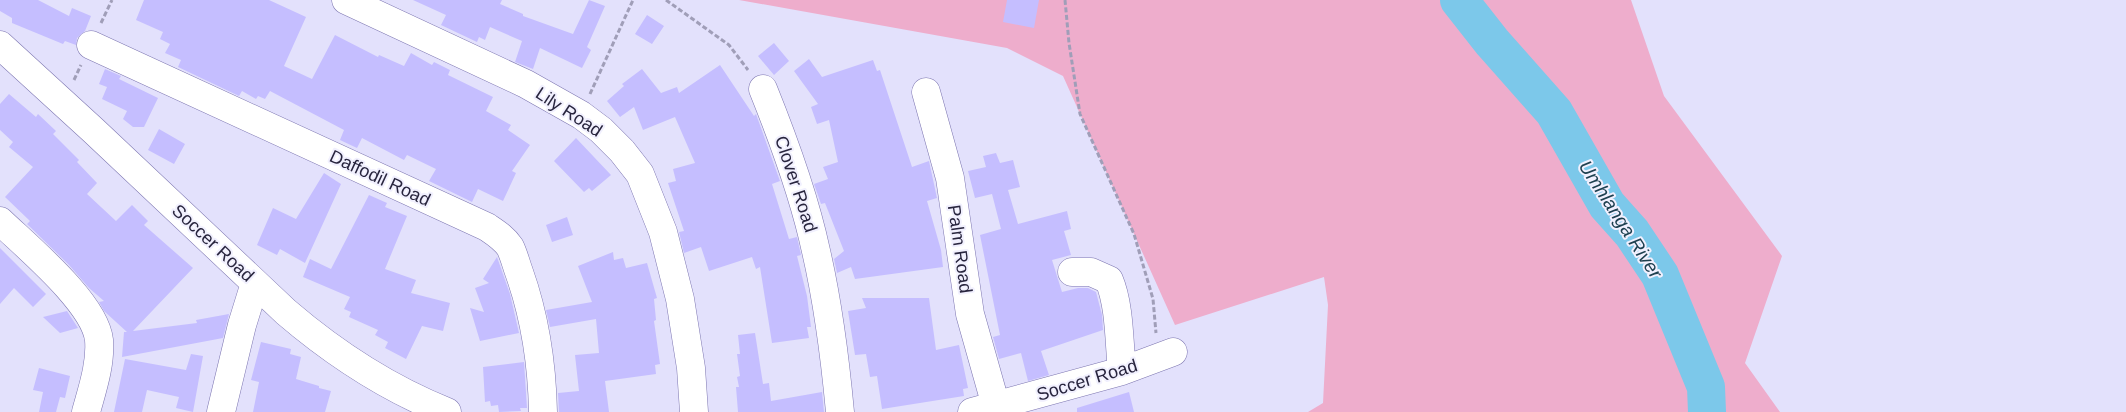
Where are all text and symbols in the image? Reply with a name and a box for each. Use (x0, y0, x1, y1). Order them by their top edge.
street label: Lily Road (532, 83, 606, 141)
street label: Clover Road (771, 133, 821, 235)
street label: Daffodil Road (326, 146, 434, 210)
water label: Umhlanga River (1575, 156, 1667, 283)
street label: Soccer Road (168, 200, 258, 286)
street label: Palm Road (944, 204, 976, 294)
street label: Soccer Road (1034, 355, 1140, 405)

